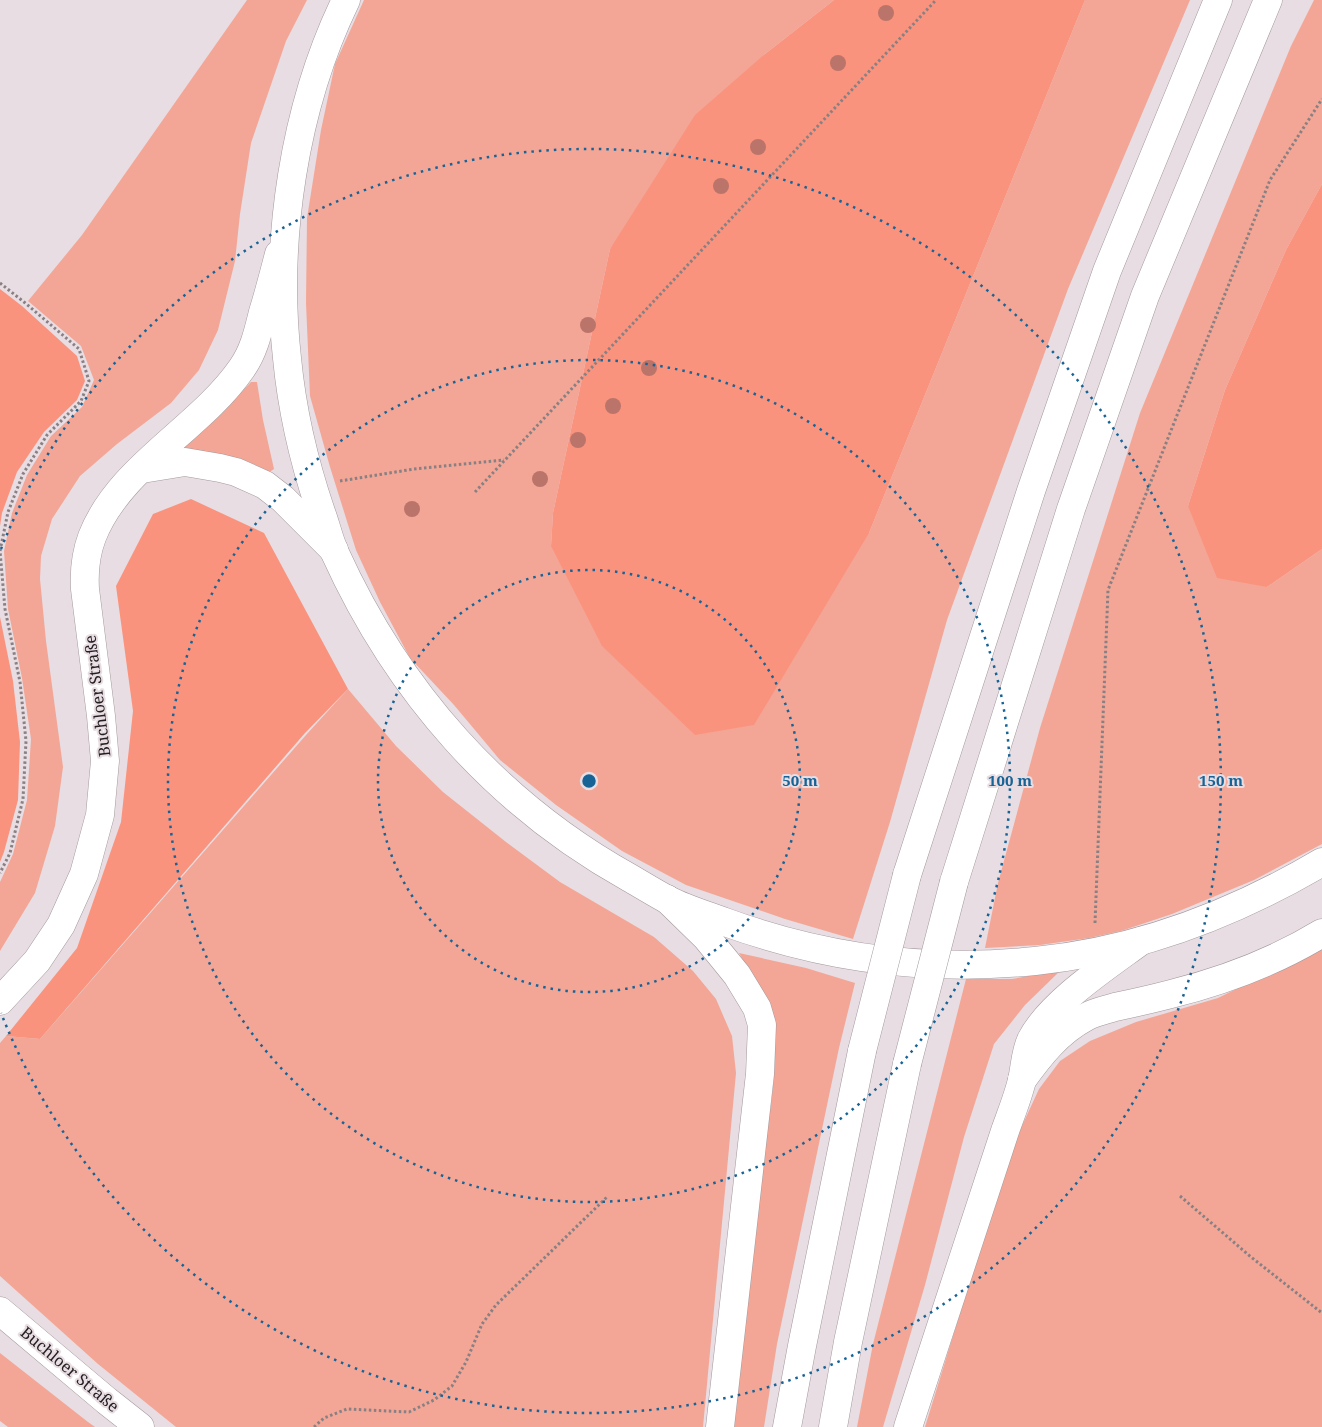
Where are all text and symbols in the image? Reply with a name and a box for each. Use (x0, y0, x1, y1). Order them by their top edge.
street label: Buchloer Straße (79, 634, 115, 758)
text: 50 m (782, 770, 818, 790)
text: 100 m (988, 770, 1032, 790)
text: 150 m (1199, 770, 1243, 790)
centre of rings (580, 772, 598, 790)
street label: Buchloer Straße (16, 1321, 124, 1417)

